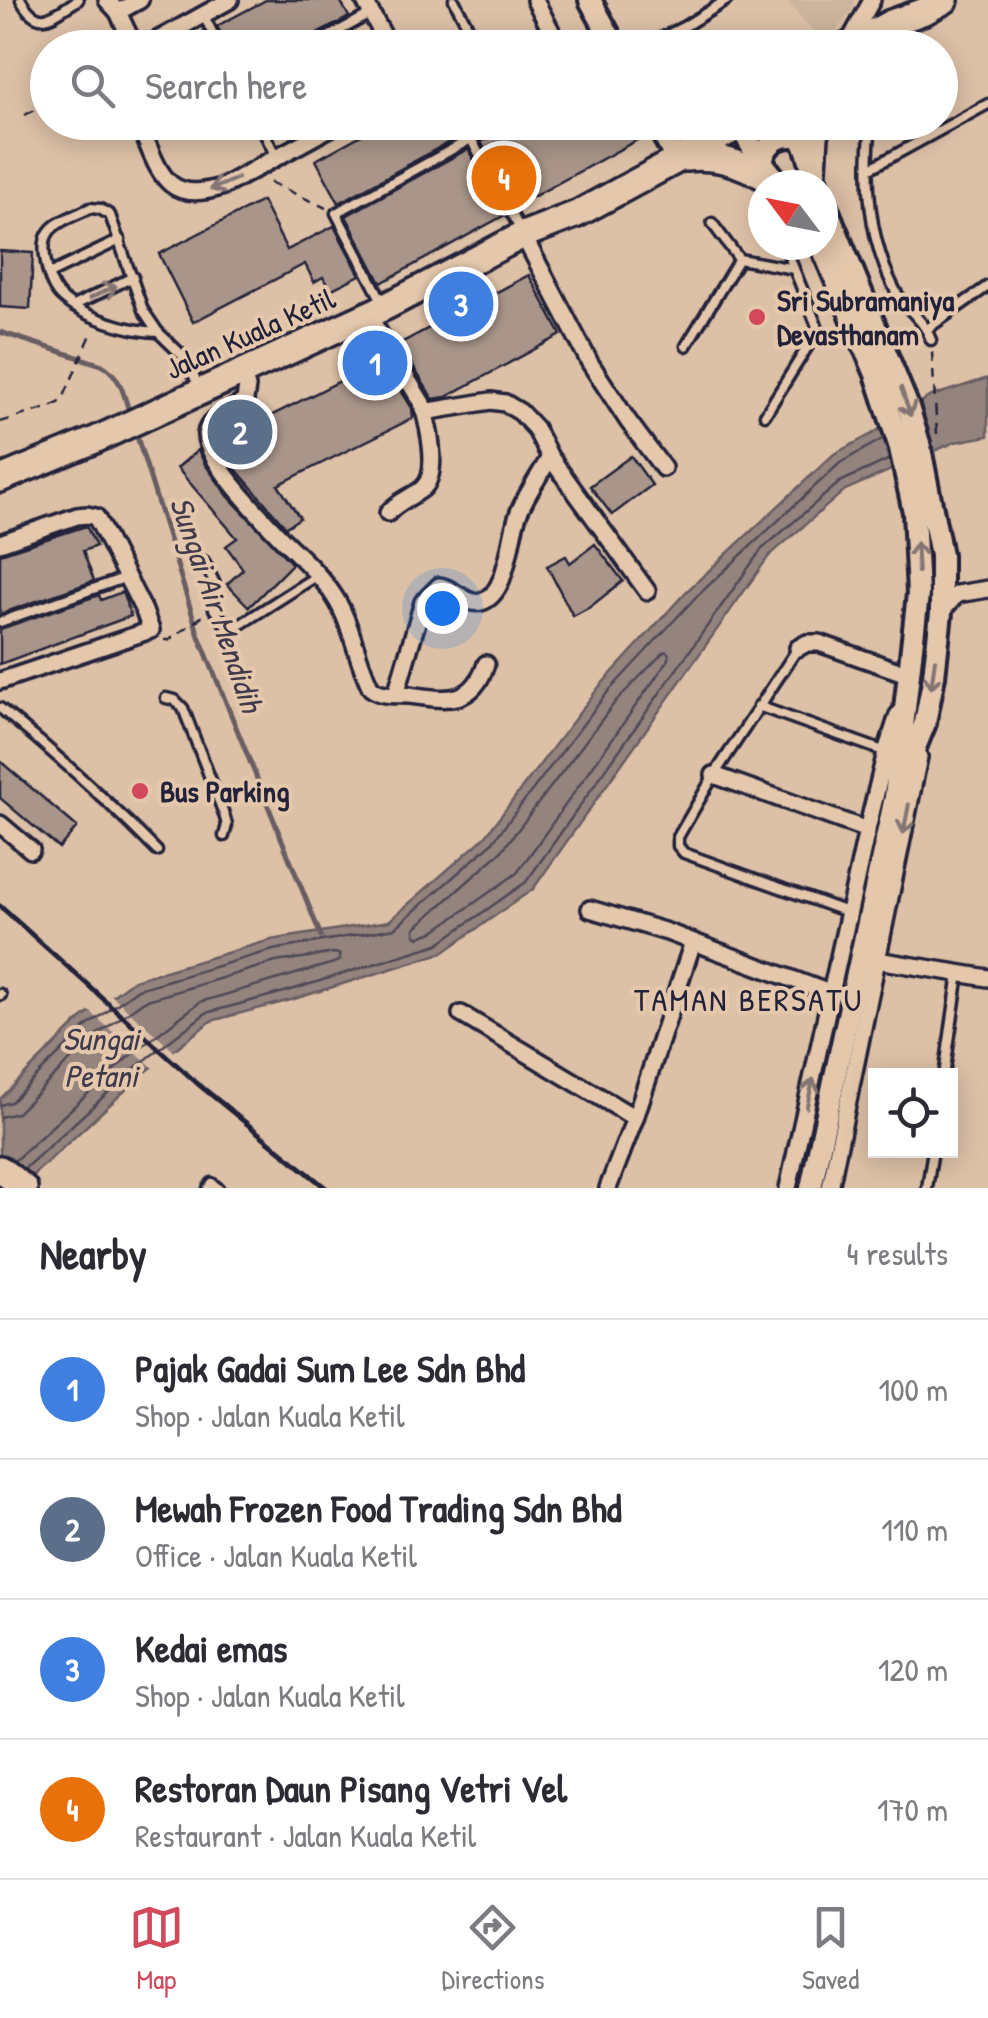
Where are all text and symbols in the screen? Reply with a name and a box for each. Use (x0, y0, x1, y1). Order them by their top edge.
search box (30, 30, 958, 140)
icon: search (65, 58, 120, 113)
text: Search here (145, 59, 307, 111)
pin: 4 (472, 140, 536, 216)
north arrow (748, 170, 838, 260)
one-way arrow (209, 176, 240, 194)
pin: 3 (428, 266, 494, 342)
street label: Jalan Kuala Ketil (159, 278, 341, 388)
place label: Sri Subramaniya Devasthanam (777, 280, 955, 354)
one-way arrow (88, 281, 118, 300)
marker: Sri Subramaniya Devasthanam (746, 306, 768, 328)
pin: 1 (342, 326, 408, 400)
one-way arrow (898, 386, 916, 417)
pin: 2 (208, 394, 272, 470)
water label: Sungai Air Mendidih (160, 491, 275, 720)
one-way arrow (907, 541, 926, 573)
your location (417, 583, 468, 634)
one-way arrow (924, 657, 942, 689)
place label: Bus Parking (160, 771, 289, 812)
marker: Bus Parking (129, 780, 151, 802)
one-way arrow (896, 802, 915, 835)
district label: TAMAN BERSATU (634, 978, 864, 1021)
water label: Sungai Petani (63, 1017, 142, 1097)
map controls (868, 1068, 958, 1158)
button: locate (868, 1068, 958, 1158)
one-way arrow (802, 1078, 820, 1110)
text: Nearby (40, 1225, 147, 1282)
text: 4 results (847, 1232, 948, 1275)
text: Pajak Gadai Sum Lee Sdn Bhd (135, 1342, 525, 1394)
text: 1 (67, 1368, 78, 1411)
text: 100 m (879, 1368, 948, 1411)
text: Shop · Jalan Kuala Ketil (135, 1394, 405, 1437)
text: Mewah Frozen Food Trading Sdn Bhd (135, 1482, 622, 1534)
text: 2 (65, 1508, 80, 1551)
text: 110 m (881, 1508, 948, 1551)
text: Office · Jalan Kuala Ketil (135, 1534, 417, 1577)
text: Kedai emas (135, 1622, 287, 1674)
text: 3 (65, 1648, 80, 1691)
text: 120 m (878, 1648, 948, 1691)
text: Shop · Jalan Kuala Ketil (135, 1674, 405, 1717)
text: Restoran Daun Pisang Vetri Vel (135, 1762, 567, 1814)
text: 4 (66, 1788, 79, 1831)
text: 170 m (877, 1788, 948, 1831)
text: Restaurant · Jalan Kuala Ketil (135, 1814, 476, 1857)
tab: Map (129, 1900, 184, 1998)
tab: Directions (441, 1900, 544, 1998)
tab: Saved (802, 1900, 859, 1998)

